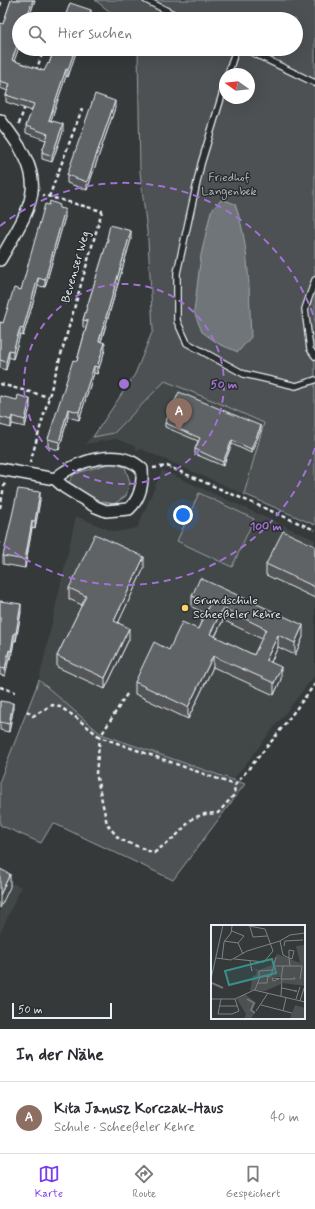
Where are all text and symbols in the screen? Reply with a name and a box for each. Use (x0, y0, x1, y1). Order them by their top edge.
search box (12, 12, 303, 56)
icon: search (26, 23, 48, 45)
text: Hier suchen (58, 24, 132, 44)
north arrow (219, 68, 255, 104)
park label: Friedhof Langenbek (201, 170, 257, 200)
street label: Bevenser Weg (58, 229, 94, 305)
centre of rings (117, 377, 131, 391)
text: 50 m (211, 377, 238, 393)
pin: A (166, 398, 192, 431)
your location (173, 505, 193, 525)
text: 100 m (250, 519, 283, 535)
place label: Grundschule Scheeßeler Kehre (193, 593, 281, 623)
marker: Grundschule Scheeßeler Kehre (180, 603, 190, 613)
inset map (211, 925, 305, 1019)
scale bar (12, 1001, 112, 1020)
text: 50 m (18, 1003, 43, 1017)
text: In der Nähe (16, 1044, 104, 1066)
text: Kita Janusz Korczak-Haus (54, 1099, 223, 1119)
text: A (25, 1109, 33, 1126)
text: 40 m (270, 1109, 299, 1126)
text: Schule · Scheeßeler Kehre (54, 1119, 195, 1136)
tab: Karte (35, 1163, 63, 1201)
tab: Route (132, 1163, 156, 1201)
tab: Gespeichert (226, 1163, 280, 1201)

